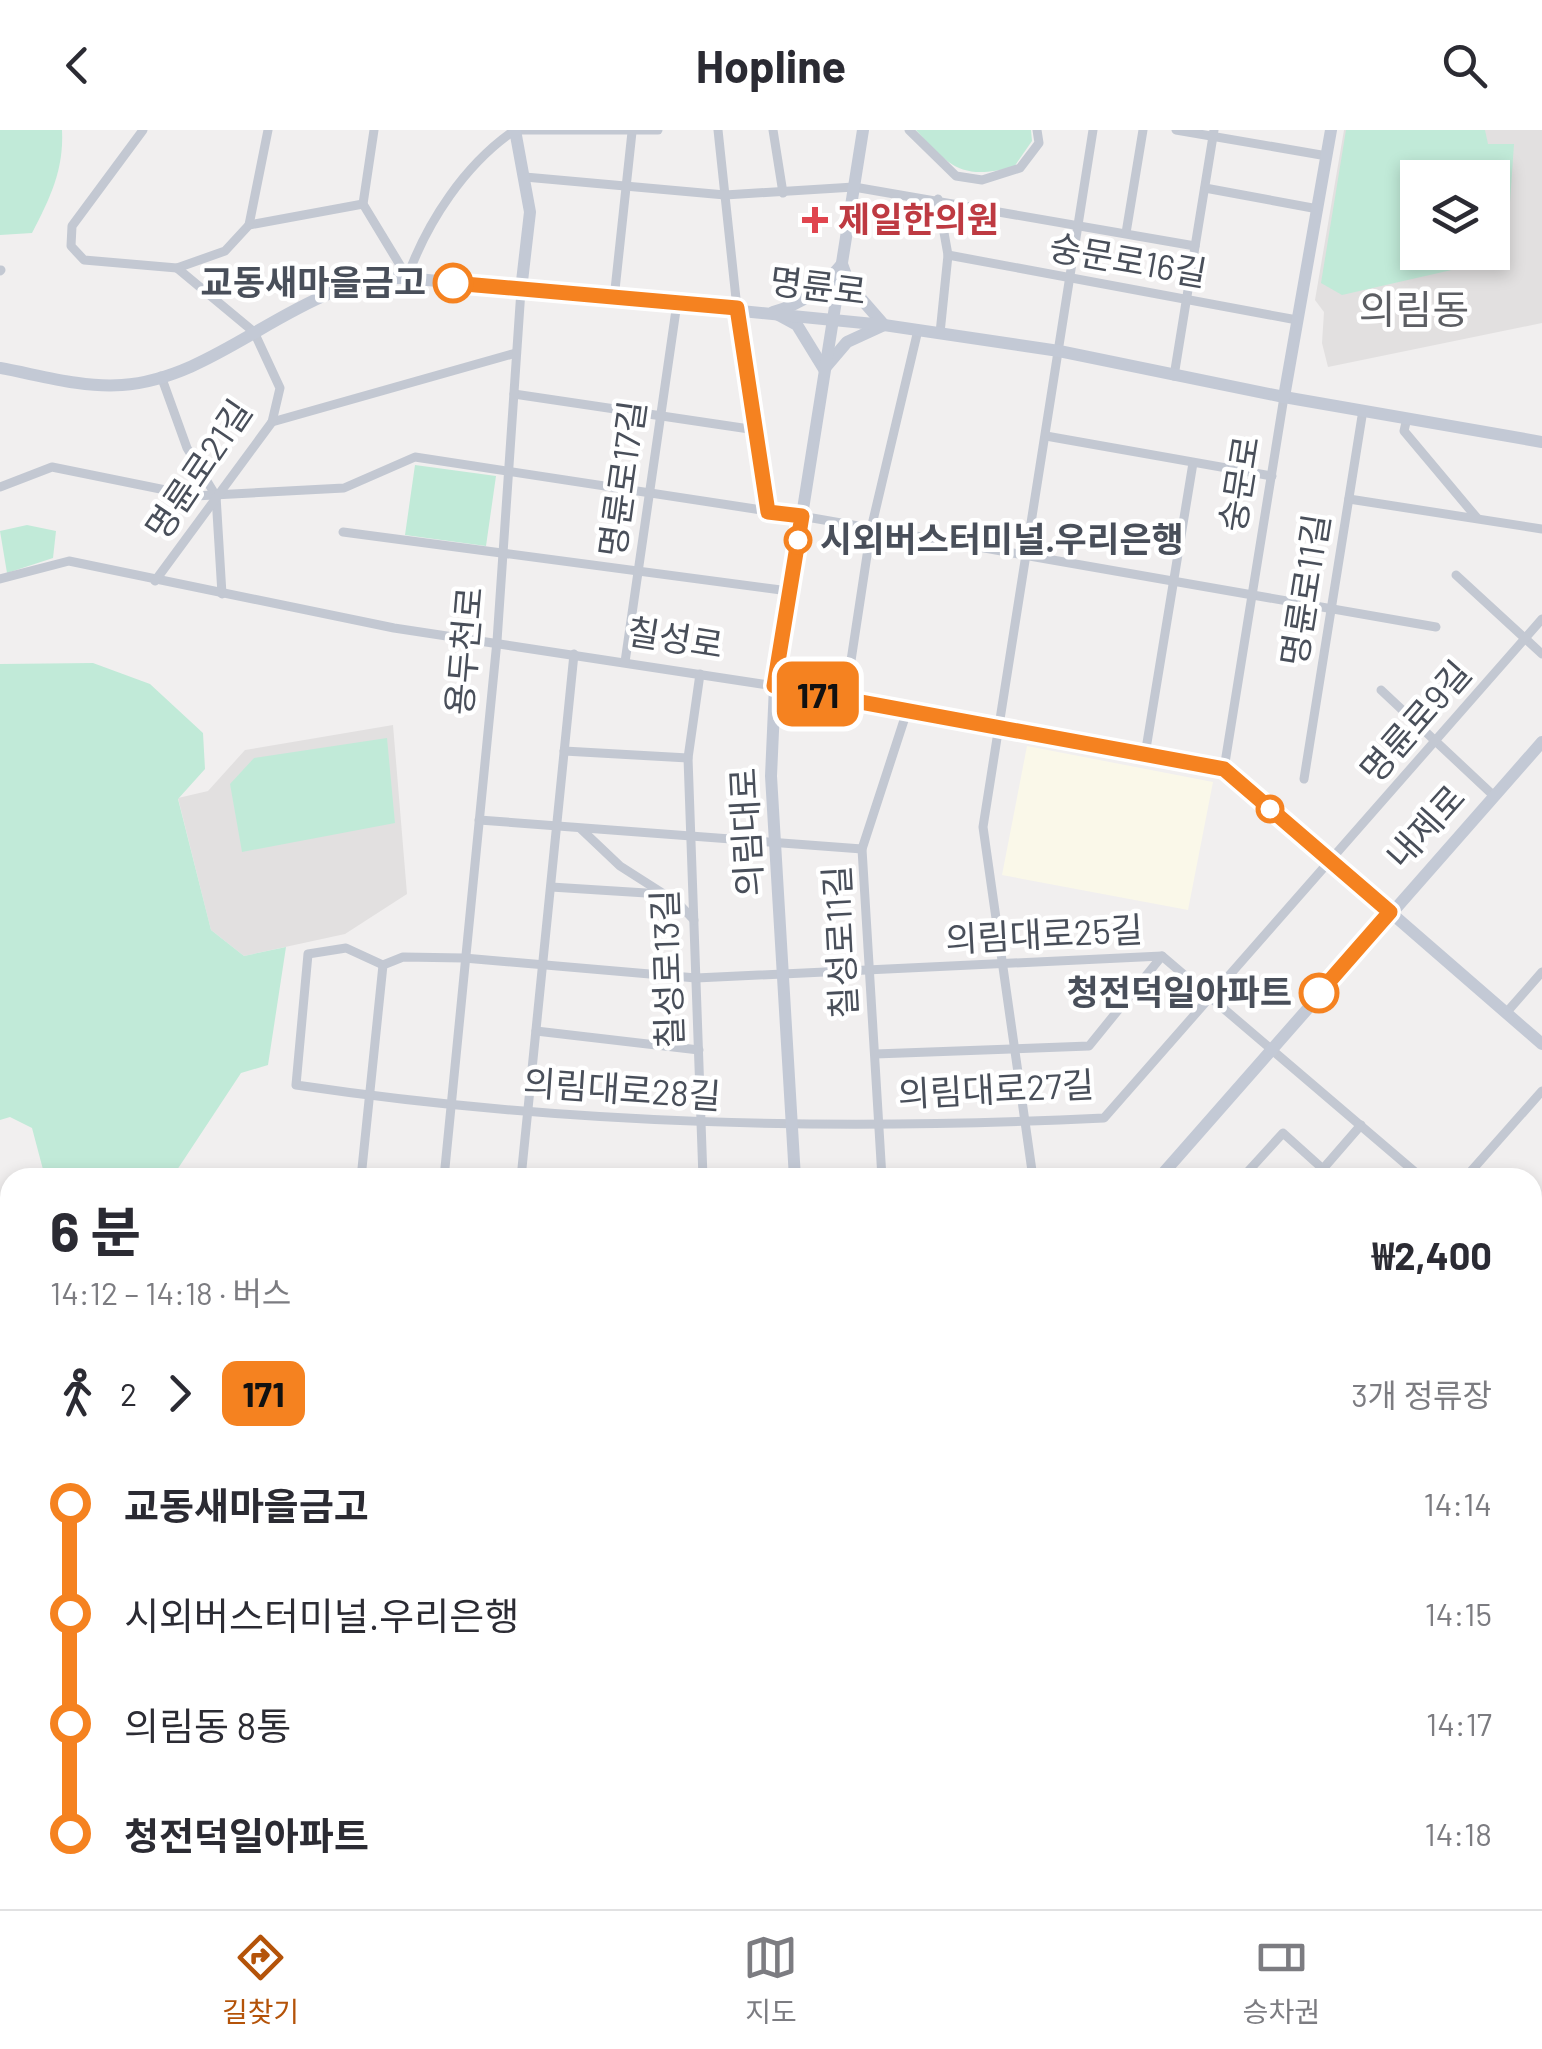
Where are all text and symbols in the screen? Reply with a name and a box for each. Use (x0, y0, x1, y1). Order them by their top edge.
icon: back (50, 38, 105, 93)
text: Hopline (696, 38, 846, 92)
icon: search (1437, 38, 1492, 93)
map controls (1400, 160, 1510, 270)
button: layers (1400, 160, 1510, 270)
place label: 제일한의원 (838, 197, 999, 239)
marker: 제일한의원 (802, 207, 828, 233)
street label: 숭문로16길 (1046, 225, 1210, 294)
street label: 명륜로 (768, 258, 869, 312)
place label: 교동새마을금고 (201, 260, 426, 302)
marker: 교동새마을금고 (434, 264, 472, 302)
district label: 의림동 (1359, 284, 1469, 332)
street label: 명륜로21길 (135, 391, 259, 547)
street label: 명륜로17길 (589, 398, 653, 560)
street label: 숭문로 (1210, 433, 1266, 535)
street label: 명륜로11길 (1271, 511, 1337, 669)
place label: 시외버스터미널.우리은행 (820, 517, 1184, 559)
marker: 시외버스터미널.우리은행 (785, 527, 811, 553)
street label: 용두천로 (436, 585, 490, 717)
street label: 칠성로 (624, 609, 726, 665)
street label: 명륜로9길 (1350, 651, 1479, 790)
line badge: 171 (760, 662, 876, 726)
text: 171 (797, 673, 839, 715)
street label: 의림대로 (721, 767, 769, 898)
street label: 내제로 (1377, 776, 1472, 876)
unlabelled marker (1257, 796, 1283, 822)
street label: 칠성로11길 (814, 864, 864, 1020)
street label: 칠성로13길 (642, 889, 690, 1049)
street label: 의림대로25길 (944, 907, 1144, 959)
place label: 청전덕일아파트 (1067, 970, 1292, 1012)
marker: 청전덕일아파트 (1300, 974, 1338, 1012)
street label: 의림대로28길 (522, 1060, 722, 1116)
street label: 의림대로27길 (897, 1062, 1095, 1114)
text: 6 분 (50, 1197, 141, 1263)
text: ₩2,400 (1372, 1232, 1492, 1278)
text: 14:12 – 14:18 · 버스 (50, 1273, 291, 1311)
icon: walk (50, 1366, 105, 1421)
icon: forward (152, 1366, 207, 1421)
text: 171 (242, 1372, 285, 1414)
text: 2 (120, 1374, 137, 1412)
text: 3개 정류장 (1351, 1375, 1492, 1413)
text: 교동새마을금고 (124, 1482, 369, 1528)
text: 14:14 (1423, 1484, 1492, 1522)
text: 시외버스터미널.우리은행 (124, 1592, 519, 1638)
text: 14:15 (1425, 1594, 1492, 1632)
text: 의림동 8통 (124, 1702, 291, 1748)
text: 14:17 (1426, 1704, 1492, 1742)
text: 청전덕일아파트 (124, 1812, 369, 1858)
text: 14:18 (1424, 1814, 1492, 1852)
tab: 길찾기 (222, 1930, 299, 2030)
tab: 지도 (743, 1930, 798, 2030)
tab: 승차권 (1243, 1930, 1320, 2030)

